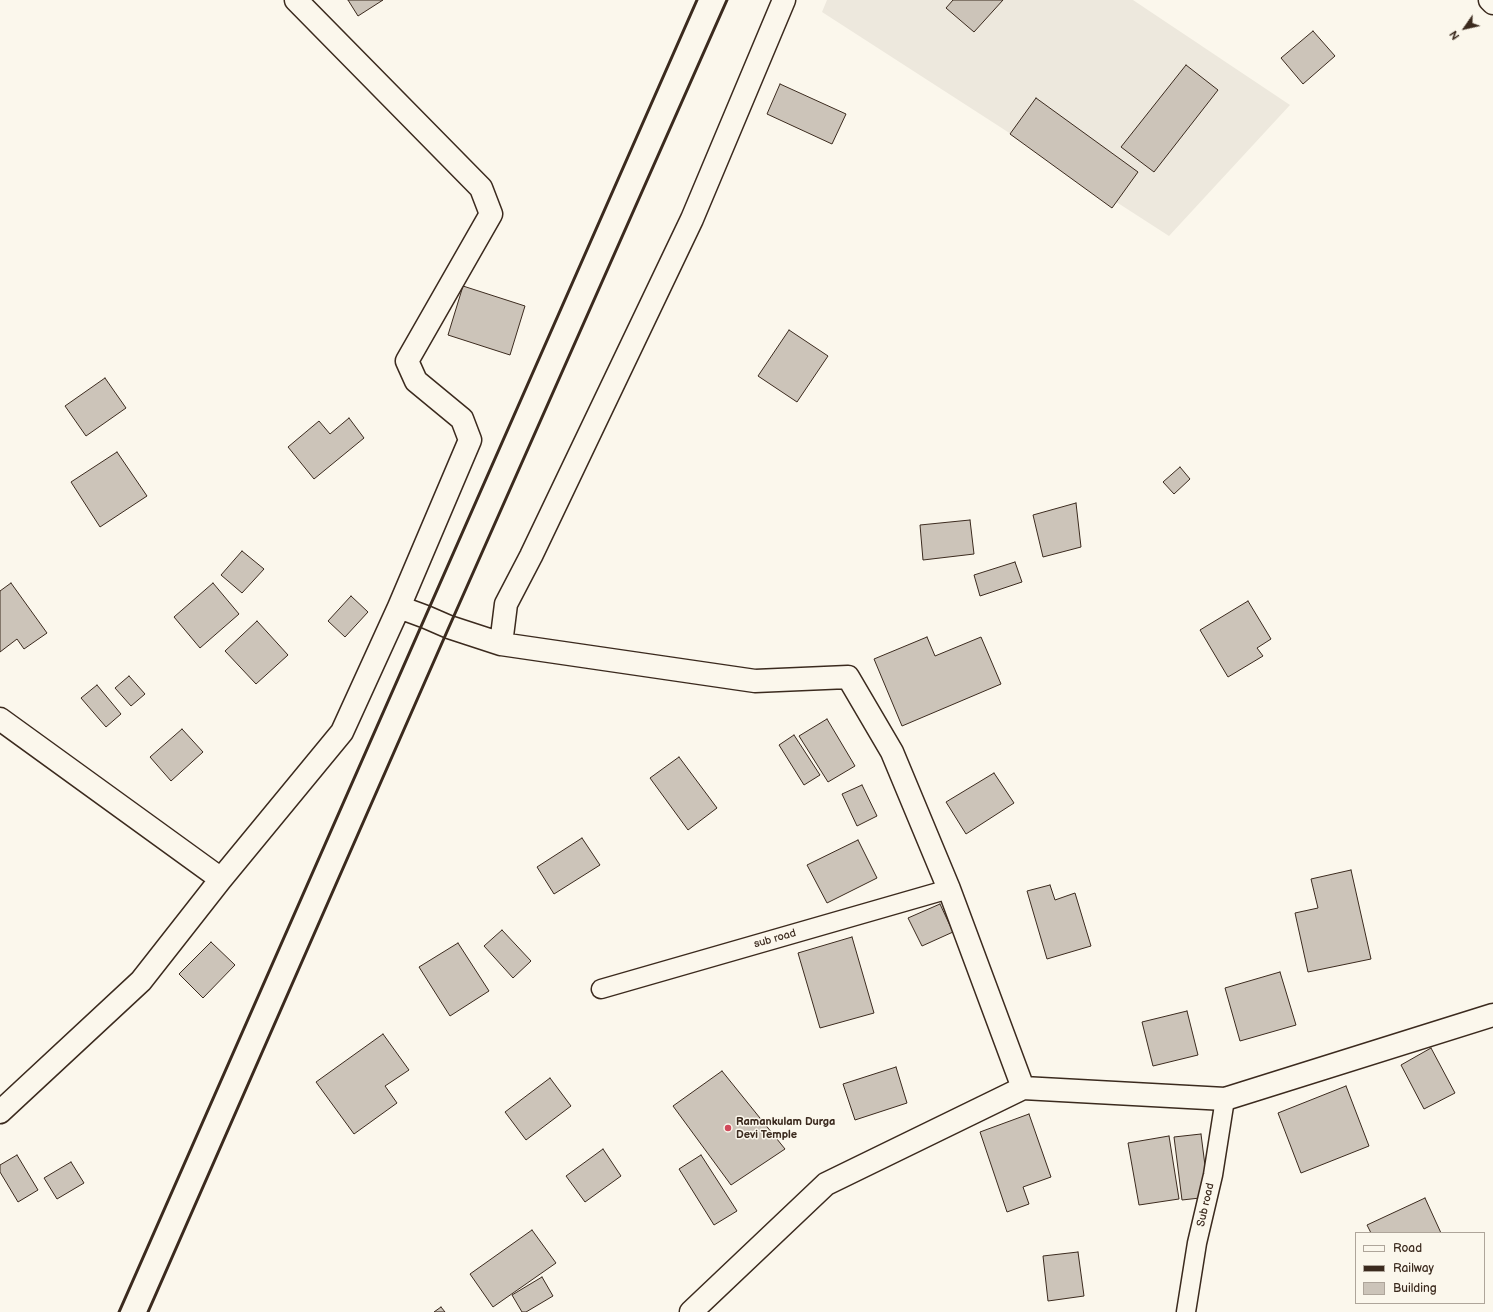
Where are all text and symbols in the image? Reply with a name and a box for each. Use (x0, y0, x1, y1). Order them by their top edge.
north arrow (1445, 8, 1485, 48)
text: N (1447, 28, 1462, 42)
street label: sub road (752, 927, 798, 951)
place label: Ramankulam Durga Devi Temple (736, 1115, 835, 1141)
marker: Ramankulam Durga Devi Temple (723, 1123, 733, 1133)
street label: Sub road (1195, 1182, 1217, 1228)
legend (1355, 1232, 1485, 1304)
text: Road (1393, 1241, 1422, 1256)
text: Railway (1393, 1261, 1434, 1276)
text: Building (1393, 1281, 1437, 1296)

